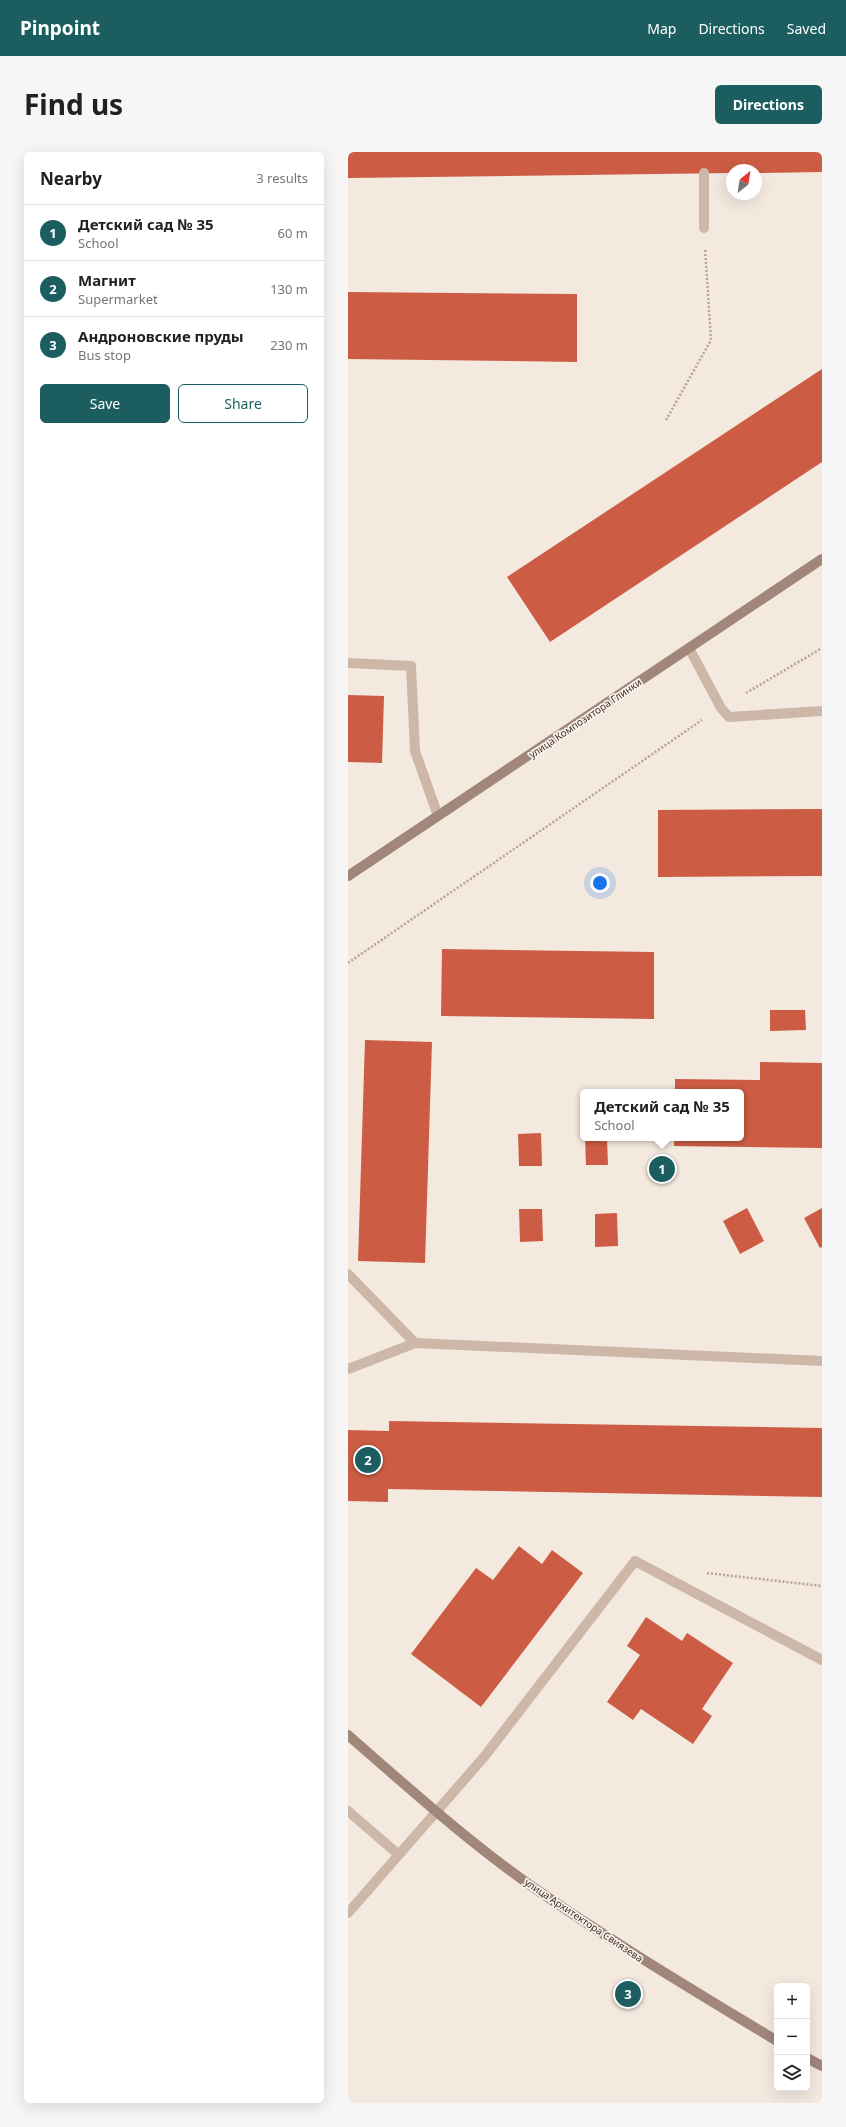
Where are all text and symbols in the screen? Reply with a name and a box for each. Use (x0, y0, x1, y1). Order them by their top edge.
text: Pinpoint (20, 15, 100, 41)
text: Map (647, 19, 676, 38)
text: Directions (698, 19, 765, 38)
text: Saved (787, 19, 826, 38)
text: Find us (24, 85, 123, 123)
button: Directions (715, 85, 822, 124)
north arrow (726, 164, 762, 200)
text: Nearby (40, 167, 102, 190)
text: 3 results (256, 169, 308, 187)
text: Детский сад № 35 (78, 214, 214, 234)
text: 1 (49, 224, 57, 242)
text: 60 m (278, 224, 308, 242)
text: School (78, 234, 119, 252)
text: Магнит (78, 270, 136, 290)
text: 2 (49, 280, 57, 298)
text: 130 m (270, 280, 308, 298)
text: Supermarket (78, 290, 158, 308)
text: Андроновские пруды (78, 326, 244, 346)
text: 3 (49, 336, 57, 354)
text: 230 m (270, 336, 308, 354)
text: Bus stop (78, 346, 131, 364)
button: Save (40, 384, 170, 423)
button: Share (178, 384, 308, 423)
street label: улица Композитора Глинки (526, 675, 644, 761)
your location (590, 873, 610, 893)
popup (580, 1089, 744, 1141)
text: Детский сад № 35 (594, 1096, 730, 1116)
text: School (594, 1116, 635, 1134)
pin: 1 (649, 1154, 675, 1184)
pin: 2 (355, 1445, 381, 1475)
street label: улица Архитектора Свиязева (522, 1875, 646, 1965)
pin: 3 (615, 1979, 641, 2009)
map controls (774, 1983, 810, 2091)
button: + (774, 1983, 810, 2019)
button: − (774, 2019, 810, 2055)
button: layers (774, 2055, 810, 2091)

